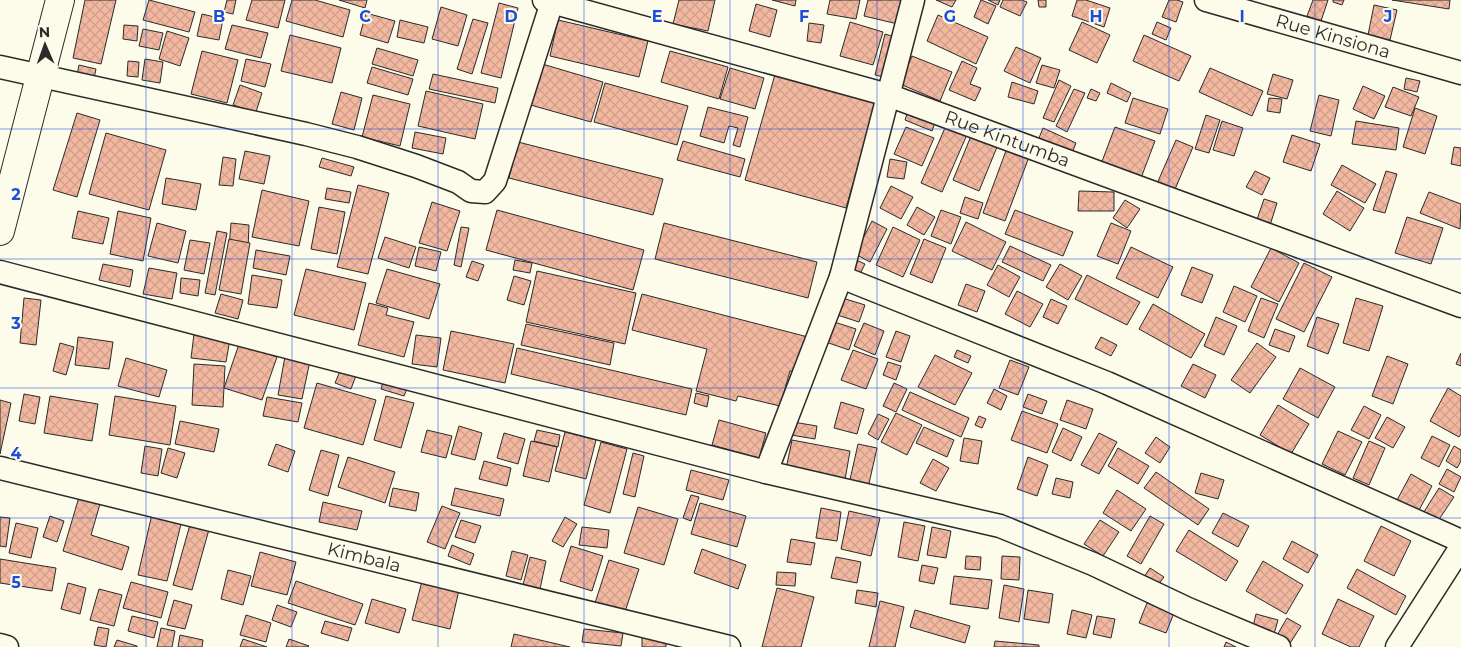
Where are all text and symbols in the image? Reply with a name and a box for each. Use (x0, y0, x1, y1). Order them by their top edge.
text: B (213, 7, 225, 26)
text: C (359, 7, 371, 26)
text: D (504, 7, 518, 26)
text: E (652, 7, 662, 26)
text: F (799, 7, 809, 26)
text: G (944, 7, 956, 26)
text: H (1090, 7, 1102, 26)
text: I (1239, 7, 1245, 26)
text: J (1383, 7, 1392, 26)
street label: Rue Kinsiona (1273, 9, 1393, 63)
north arrow (20, 20, 70, 70)
text: N (39, 23, 51, 41)
street label: Rue Kintumba (942, 106, 1073, 172)
text: 2 (11, 185, 21, 204)
text: 3 (10, 314, 21, 333)
text: 4 (10, 444, 22, 463)
street label: Kimbala (325, 538, 403, 577)
text: 5 (11, 573, 21, 592)

